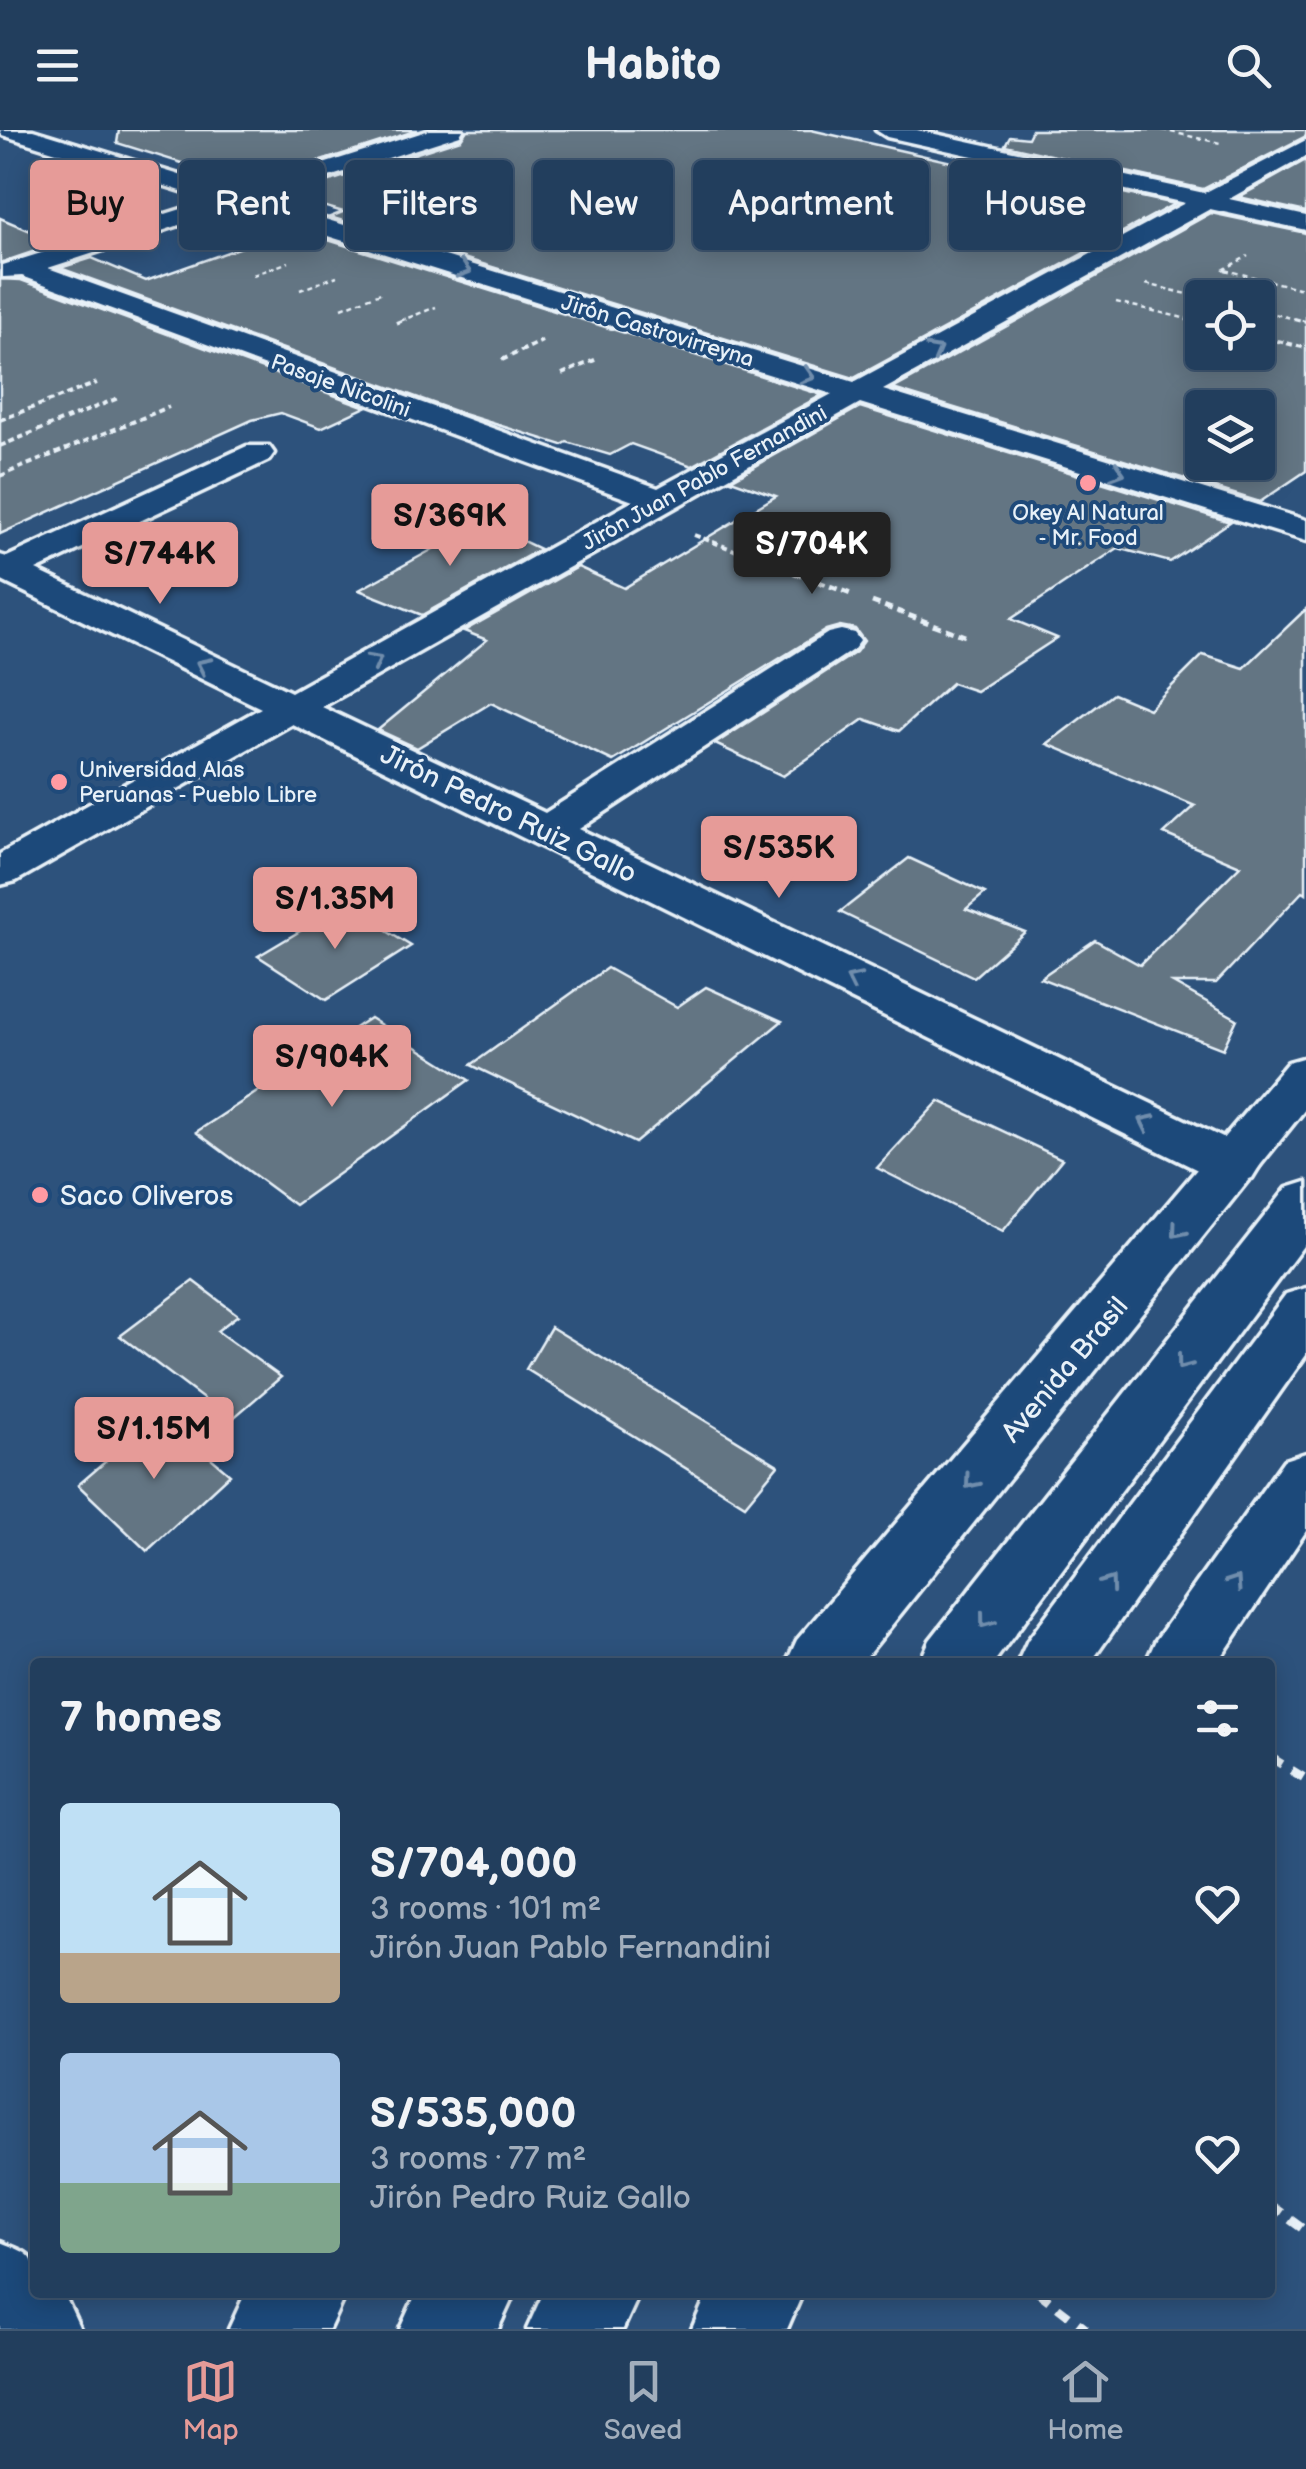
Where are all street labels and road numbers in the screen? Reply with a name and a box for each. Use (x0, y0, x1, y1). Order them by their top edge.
street label: Jirón Castrovirreyna (558, 289, 757, 374)
street label: Pasaje Nicolini (267, 349, 414, 424)
street label: Jirón Juan Pablo Fernandini (578, 400, 832, 557)
street label: Jirón Pedro Ruiz Gallo (375, 738, 642, 891)
street label: Avenida Brasil (995, 1291, 1135, 1449)

